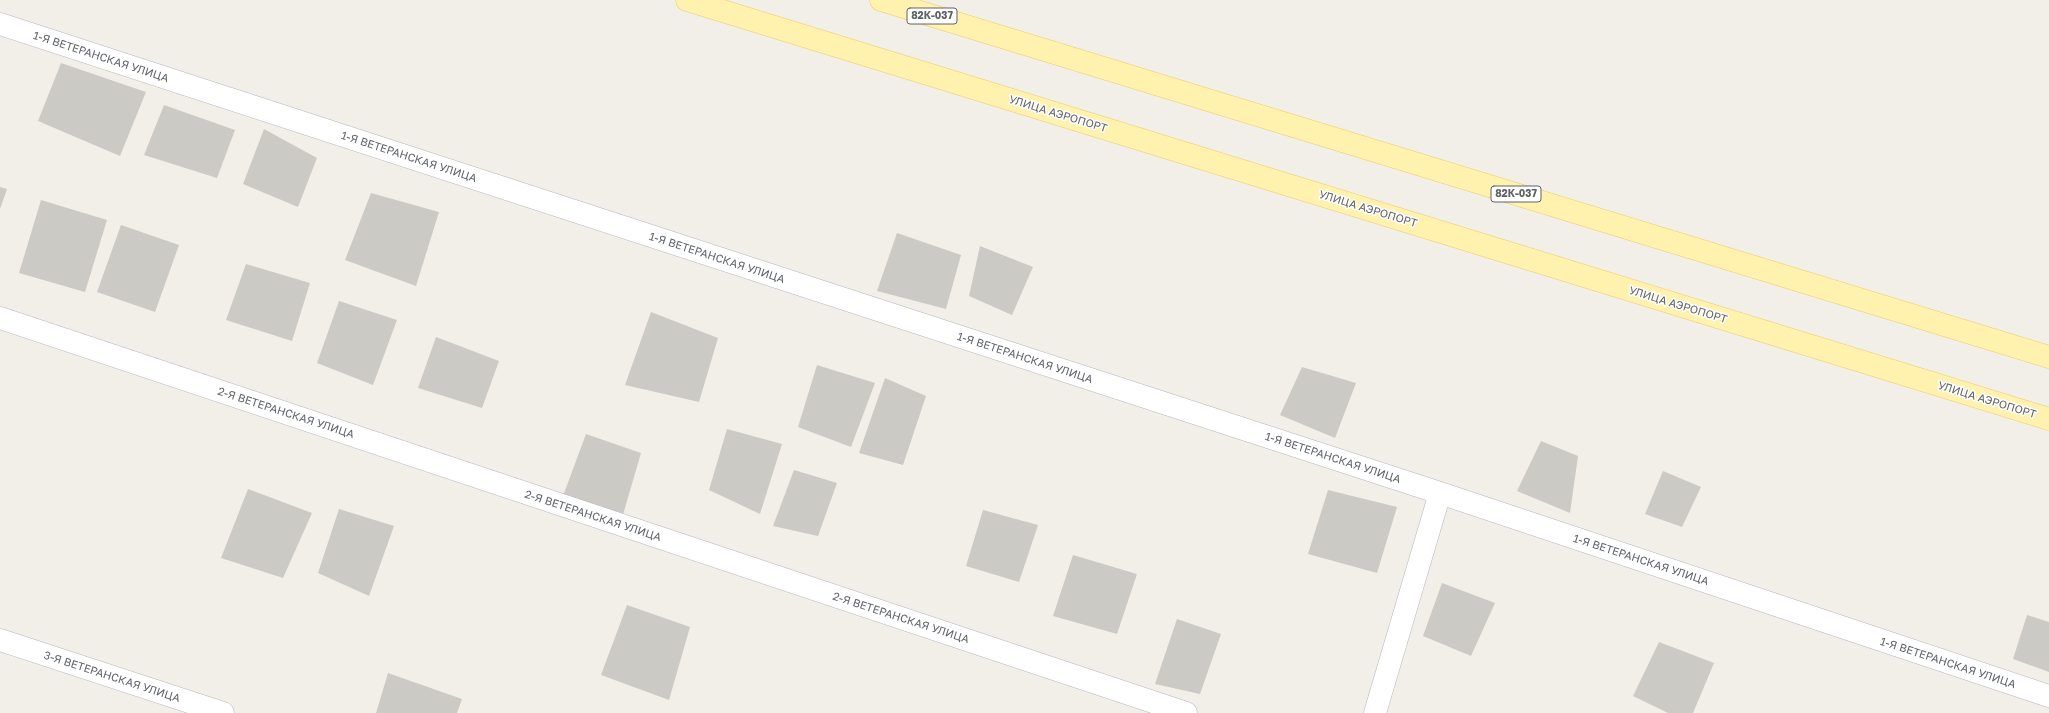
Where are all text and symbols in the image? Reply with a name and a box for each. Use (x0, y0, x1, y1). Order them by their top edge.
road number: 82К-037 (907, 8, 957, 24)
street label: 1-Я ВЕТЕРАНСКАЯ УЛИЦА (32, 29, 170, 85)
street label: УЛИЦА АЭРОПОРТ (1007, 93, 1109, 135)
street label: 1-Я ВЕТЕРАНСКАЯ УЛИЦА (340, 129, 478, 185)
road number: 82К-037 (1491, 186, 1541, 202)
street label: УЛИЦА АЭРОПОРТ (1317, 188, 1419, 230)
street label: 1-Я ВЕТЕРАНСКАЯ УЛИЦА (648, 230, 786, 286)
street label: УЛИЦА АЭРОПОРТ (1627, 284, 1729, 326)
street label: 1-Я ВЕТЕРАНСКАЯ УЛИЦА (956, 330, 1094, 386)
street label: УЛИЦА АЭРОПОРТ (1936, 379, 2038, 421)
street label: 2-Я ВЕТЕРАНСКАЯ УЛИЦА (216, 385, 356, 441)
street label: 1-Я ВЕТЕРАНСКАЯ УЛИЦА (1264, 430, 1402, 486)
street label: 2-Я ВЕТЕРАНСКАЯ УЛИЦА (523, 488, 663, 544)
street label: 1-Я ВЕТЕРАНСКАЯ УЛИЦА (1572, 532, 1710, 588)
street label: 2-Я ВЕТЕРАНСКАЯ УЛИЦА (831, 590, 971, 646)
street label: 1-Я ВЕТЕРАНСКАЯ УЛИЦА (1879, 635, 2017, 691)
street label: 3-Я ВЕТЕРАНСКАЯ УЛИЦА (42, 649, 182, 705)

